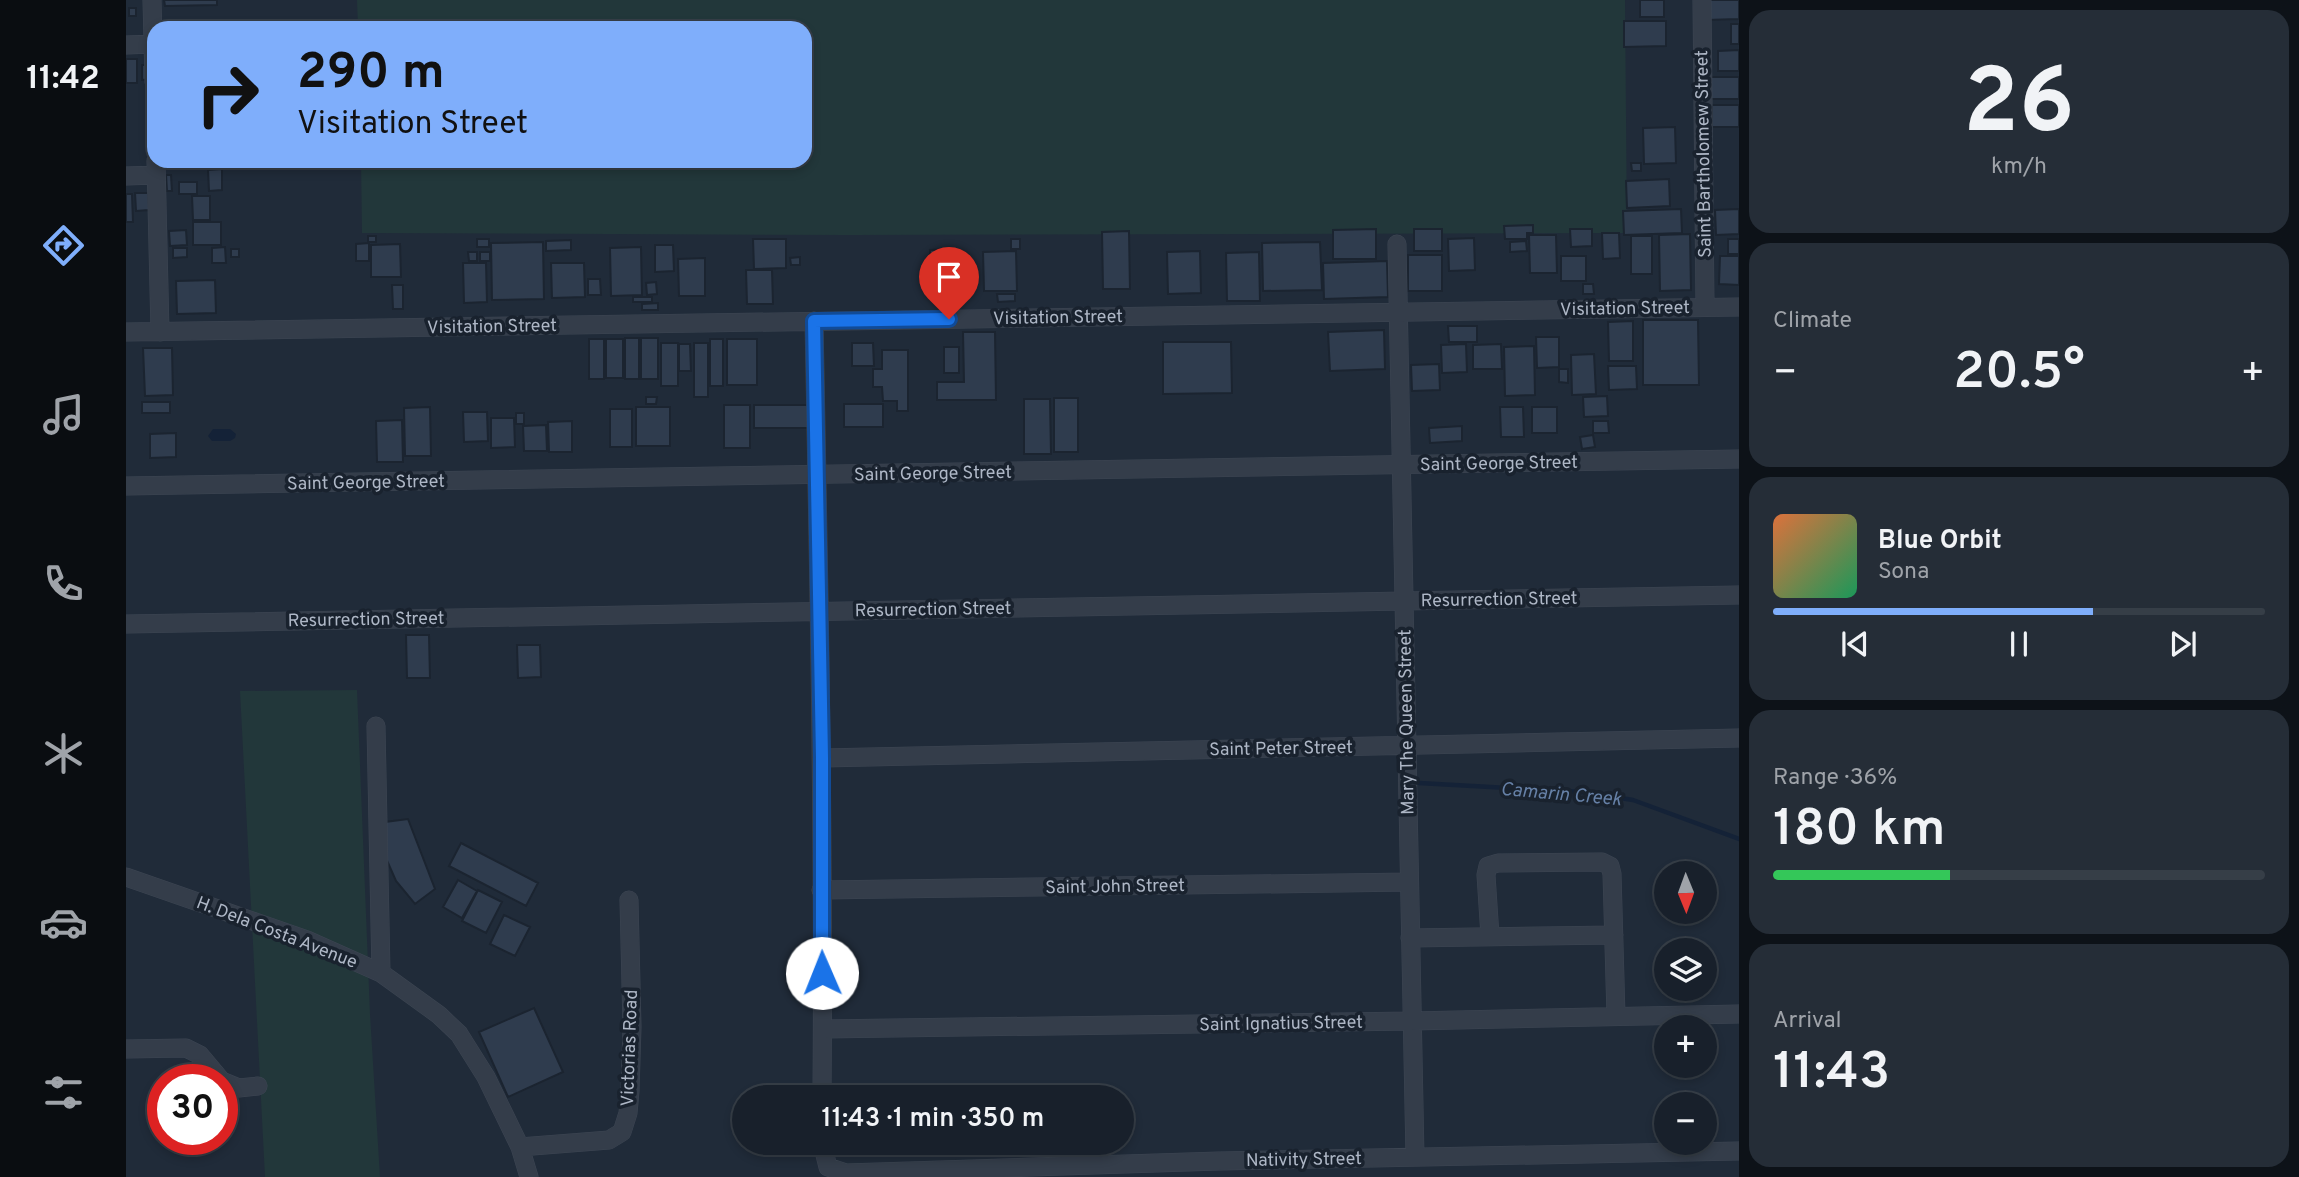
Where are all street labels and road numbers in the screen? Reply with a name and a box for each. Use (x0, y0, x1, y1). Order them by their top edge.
street label: Saint Bartholomew Street (1691, 50, 1718, 258)
street label: Visitation Street (1560, 297, 1690, 322)
street label: Visitation Street (993, 306, 1123, 331)
street label: Visitation Street (427, 315, 557, 340)
street label: Saint George Street (1420, 452, 1578, 477)
street label: Saint George Street (854, 462, 1012, 487)
street label: Saint George Street (287, 471, 445, 496)
street label: Resurrection Street (1420, 588, 1578, 613)
street label: Resurrection Street (854, 598, 1012, 623)
street label: Resurrection Street (287, 608, 445, 633)
street label: Mary The Queen Street (1394, 629, 1421, 815)
street label: Saint Peter Street (1209, 737, 1353, 762)
street label: Saint John Street (1045, 875, 1185, 900)
street label: H. Dela Costa Avenue (193, 892, 360, 975)
street label: Victorias Road (617, 989, 644, 1107)
street label: Saint Ignatius Street (1199, 1012, 1363, 1037)
street label: Nativity Street (1246, 1148, 1362, 1173)

